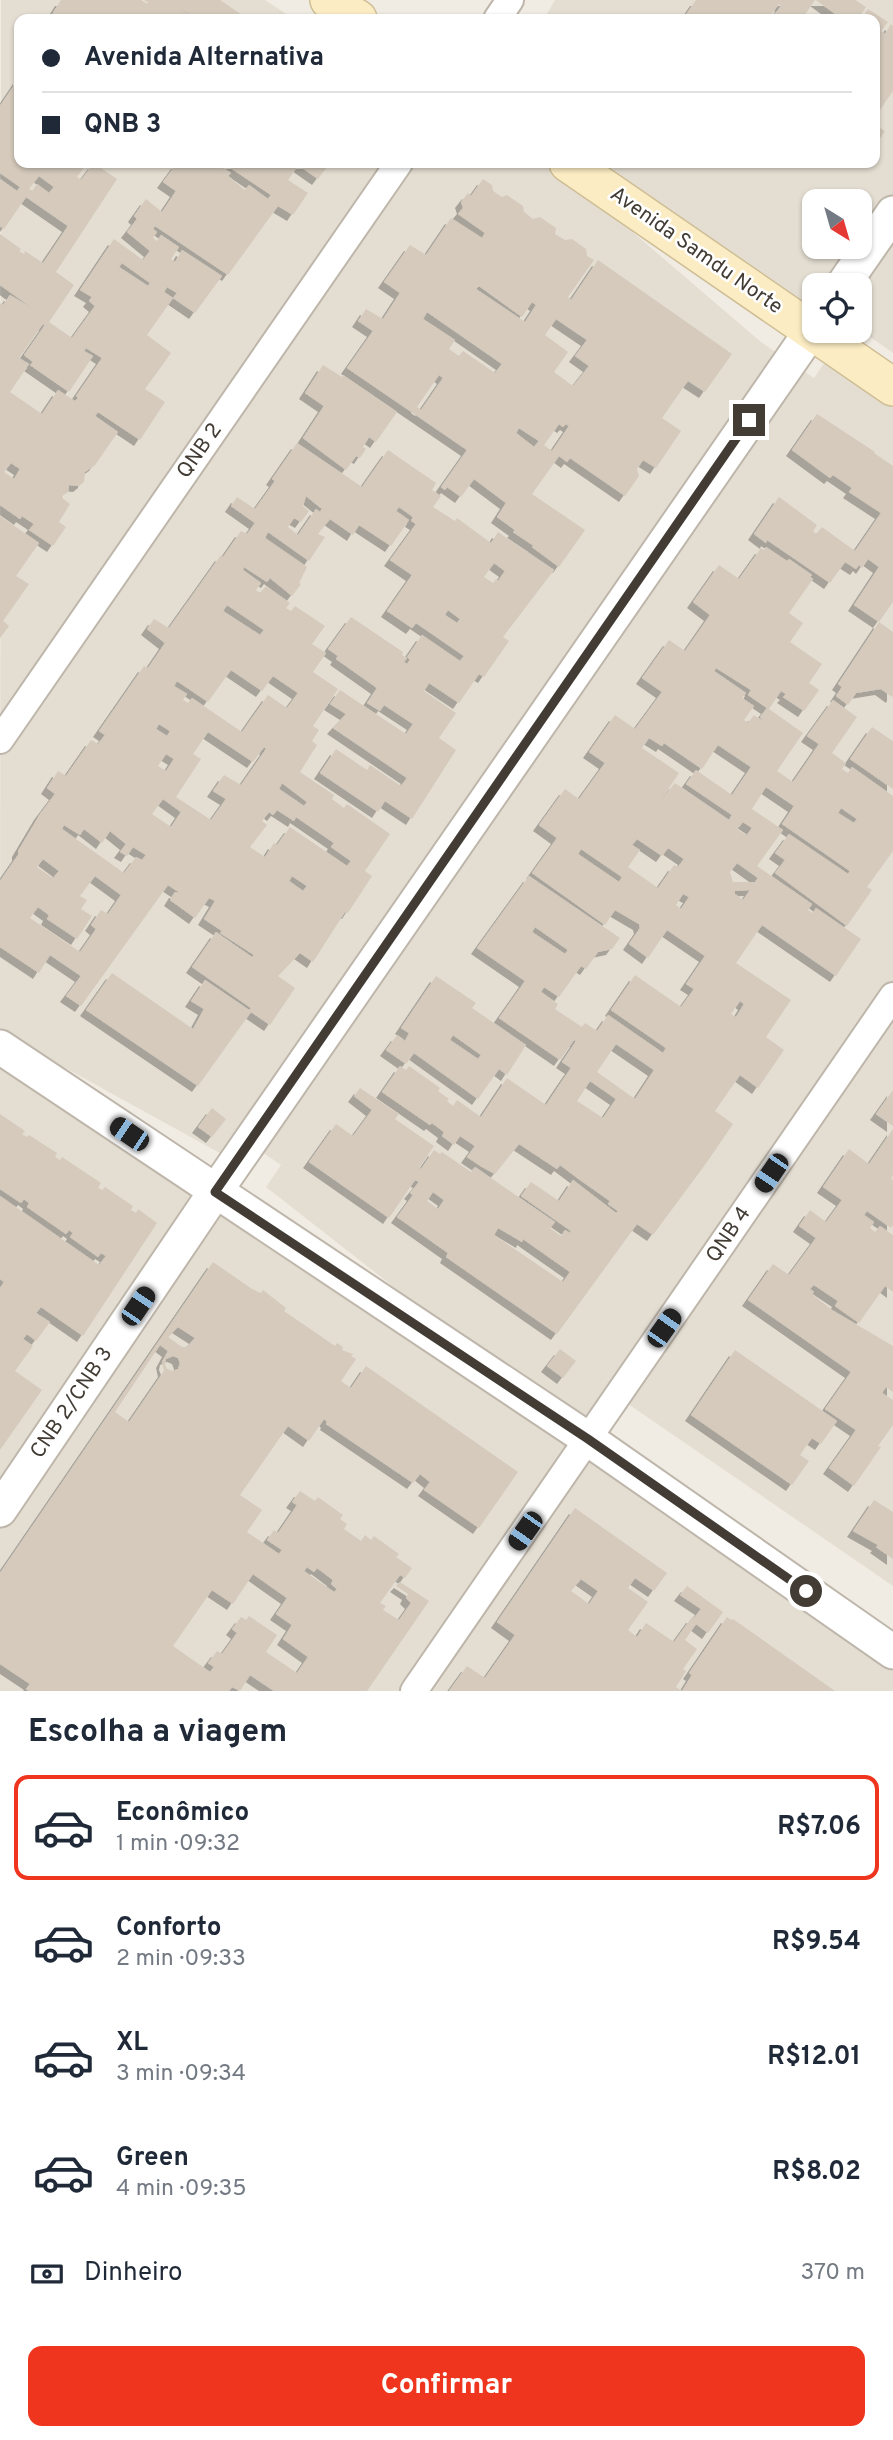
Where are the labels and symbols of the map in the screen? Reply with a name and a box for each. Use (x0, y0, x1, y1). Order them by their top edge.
street label: Avenida Samdu Norte (604, 181, 788, 321)
north arrow (802, 189, 872, 259)
route end (733, 404, 765, 436)
street label: QNB 2 (171, 418, 229, 484)
car (106, 1114, 153, 1154)
car (751, 1150, 792, 1196)
street label: QNB 4 (701, 1202, 757, 1268)
car (118, 1283, 159, 1329)
car (644, 1305, 685, 1351)
street label: CNB 2/CNB 3 (25, 1342, 119, 1464)
car (505, 1508, 546, 1554)
route start (790, 1575, 822, 1607)

